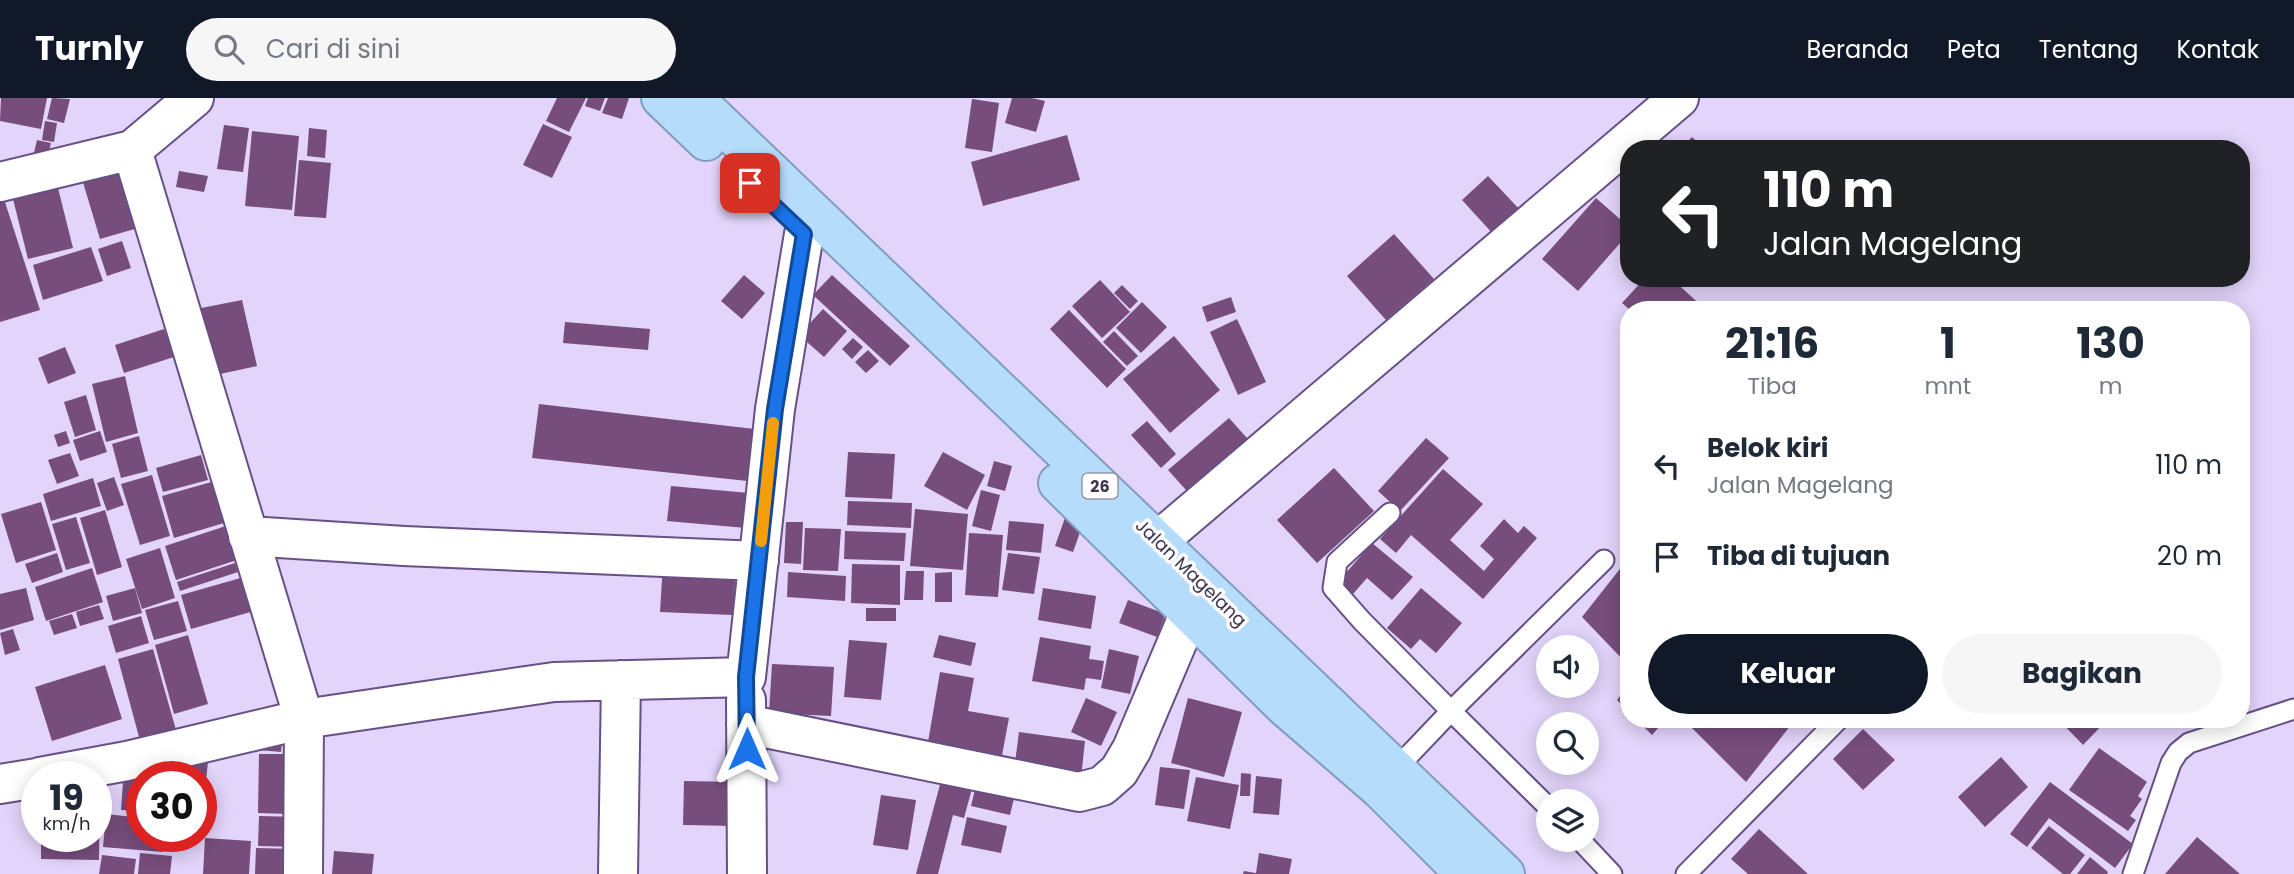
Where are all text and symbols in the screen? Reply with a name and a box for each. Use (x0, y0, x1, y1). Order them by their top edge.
search box (186, 18, 676, 81)
text: Turnly (35, 25, 144, 72)
icon: search (210, 30, 248, 68)
text: Cari di sini (266, 31, 400, 67)
text: Beranda (1806, 33, 1909, 66)
text: Peta (1947, 33, 2001, 66)
text: Tentang (2039, 33, 2139, 66)
text: Kontak (2177, 33, 2259, 66)
pin (720, 153, 780, 213)
text: 110 m (1763, 156, 1894, 224)
icon: arrive (731, 164, 769, 202)
icon: left (1648, 168, 1739, 259)
text: Jalan Magelang (1763, 221, 2022, 266)
text: 21:16 (1725, 314, 1819, 373)
text: 1 (1940, 314, 1956, 373)
text: 130 (2076, 314, 2145, 373)
text: Tiba (1748, 370, 1797, 402)
text: mnt (1924, 370, 1971, 402)
text: m (2099, 370, 2122, 402)
text: Belok kiri (1707, 430, 1829, 466)
icon: left (1648, 447, 1686, 485)
text: 110 m (2155, 447, 2222, 483)
text: Jalan Magelang (1707, 469, 1893, 501)
road number: 26 (1082, 474, 1118, 498)
street label: Jalan Magelang (1130, 513, 1253, 632)
icon: arrive (1648, 538, 1686, 576)
text: Tiba di tujuan (1707, 538, 1890, 574)
text: 20 m (2157, 538, 2222, 574)
button: Keluar (1648, 634, 1928, 714)
button: Bagikan (1942, 634, 2222, 714)
map controls (1536, 635, 1599, 852)
button: sound (1536, 635, 1599, 698)
position arrow (710, 712, 784, 786)
button: search (1536, 712, 1599, 775)
speed limit sign: 30 (126, 761, 217, 852)
text: 19 (49, 773, 84, 822)
button: layers (1536, 789, 1599, 852)
text: km/h (43, 811, 90, 836)

